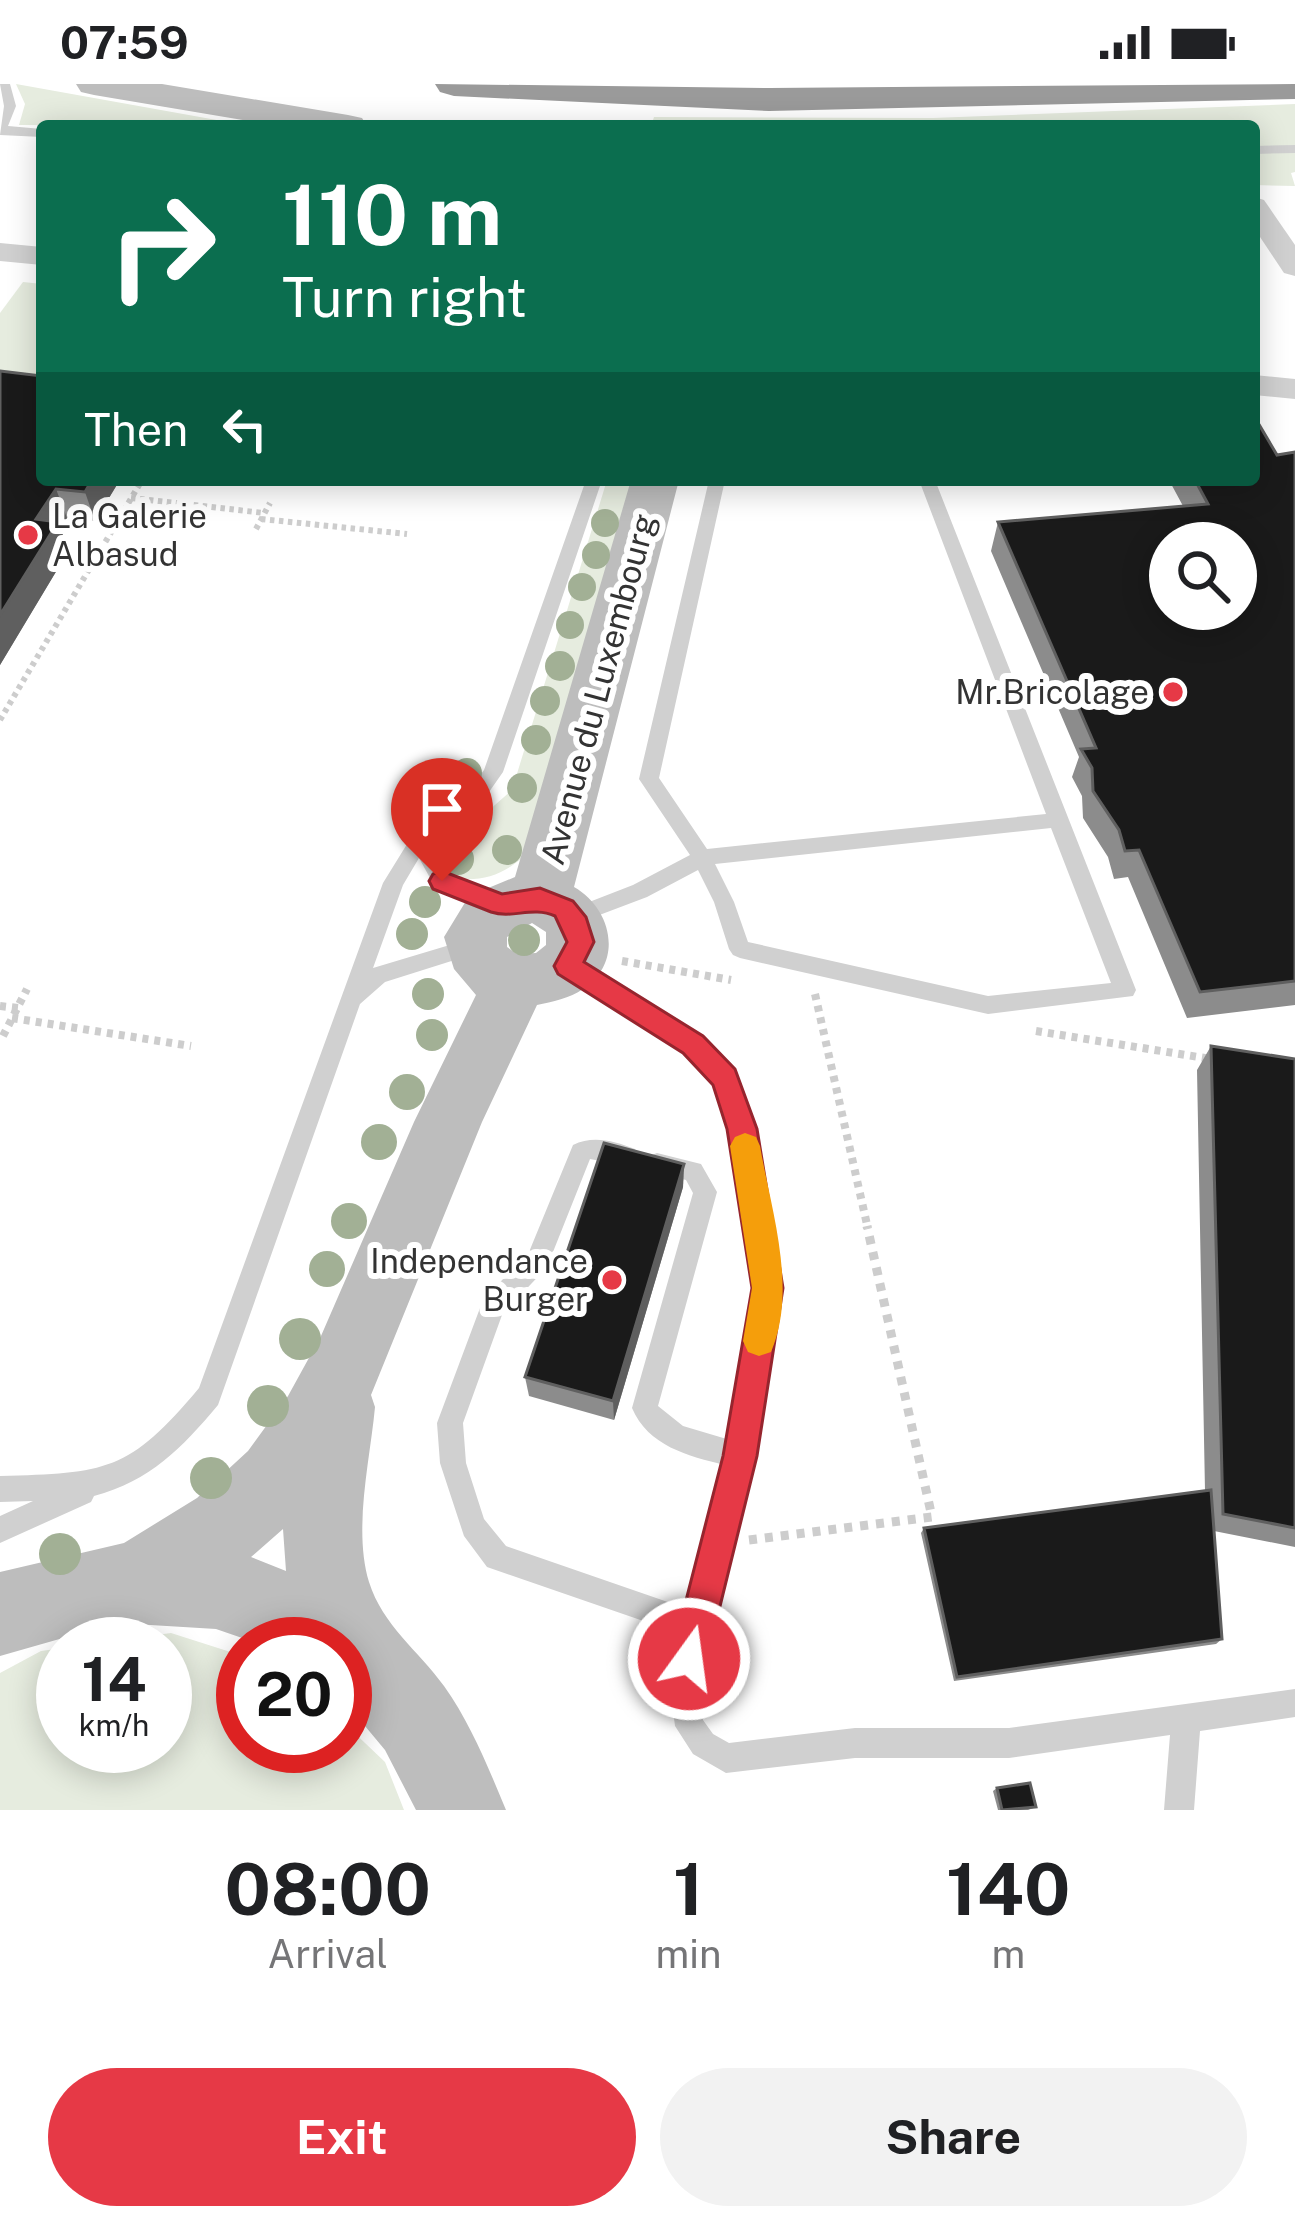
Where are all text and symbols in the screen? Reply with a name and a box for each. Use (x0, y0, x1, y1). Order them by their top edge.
text: 07:59 (60, 16, 189, 69)
text: 110 m (282, 165, 502, 264)
icon: right (84, 168, 240, 324)
text: Turn right (282, 266, 527, 329)
icon: left (212, 396, 278, 462)
text: Then (84, 403, 188, 456)
place label: La Galerie Albasud (52, 497, 207, 573)
street label: Avenue du Luxembourg (533, 509, 663, 869)
marker: La Galerie Albasud (15, 522, 41, 548)
map controls (1149, 522, 1257, 630)
button: search (1149, 522, 1257, 630)
place label: Mr.Bricolage (955, 673, 1149, 711)
marker: Mr.Bricolage (1160, 679, 1186, 705)
pin (391, 758, 493, 881)
icon: arrive (409, 776, 475, 842)
place label: Independance Burger (370, 1242, 588, 1318)
marker: Independance Burger (599, 1267, 625, 1293)
position arrow (626, 1596, 752, 1722)
speed limit sign: 20 (216, 1617, 372, 1773)
text: 14 (81, 1644, 147, 1715)
text: km/h (79, 1707, 149, 1743)
text: 08:00 (224, 1847, 431, 1931)
text: 1 (673, 1847, 704, 1931)
text: 140 (946, 1847, 1071, 1931)
text: Arrival (267, 1931, 388, 1977)
text: min (655, 1931, 722, 1977)
text: m (991, 1931, 1025, 1977)
button: Exit (48, 2068, 636, 2206)
button: Share (660, 2068, 1247, 2206)

